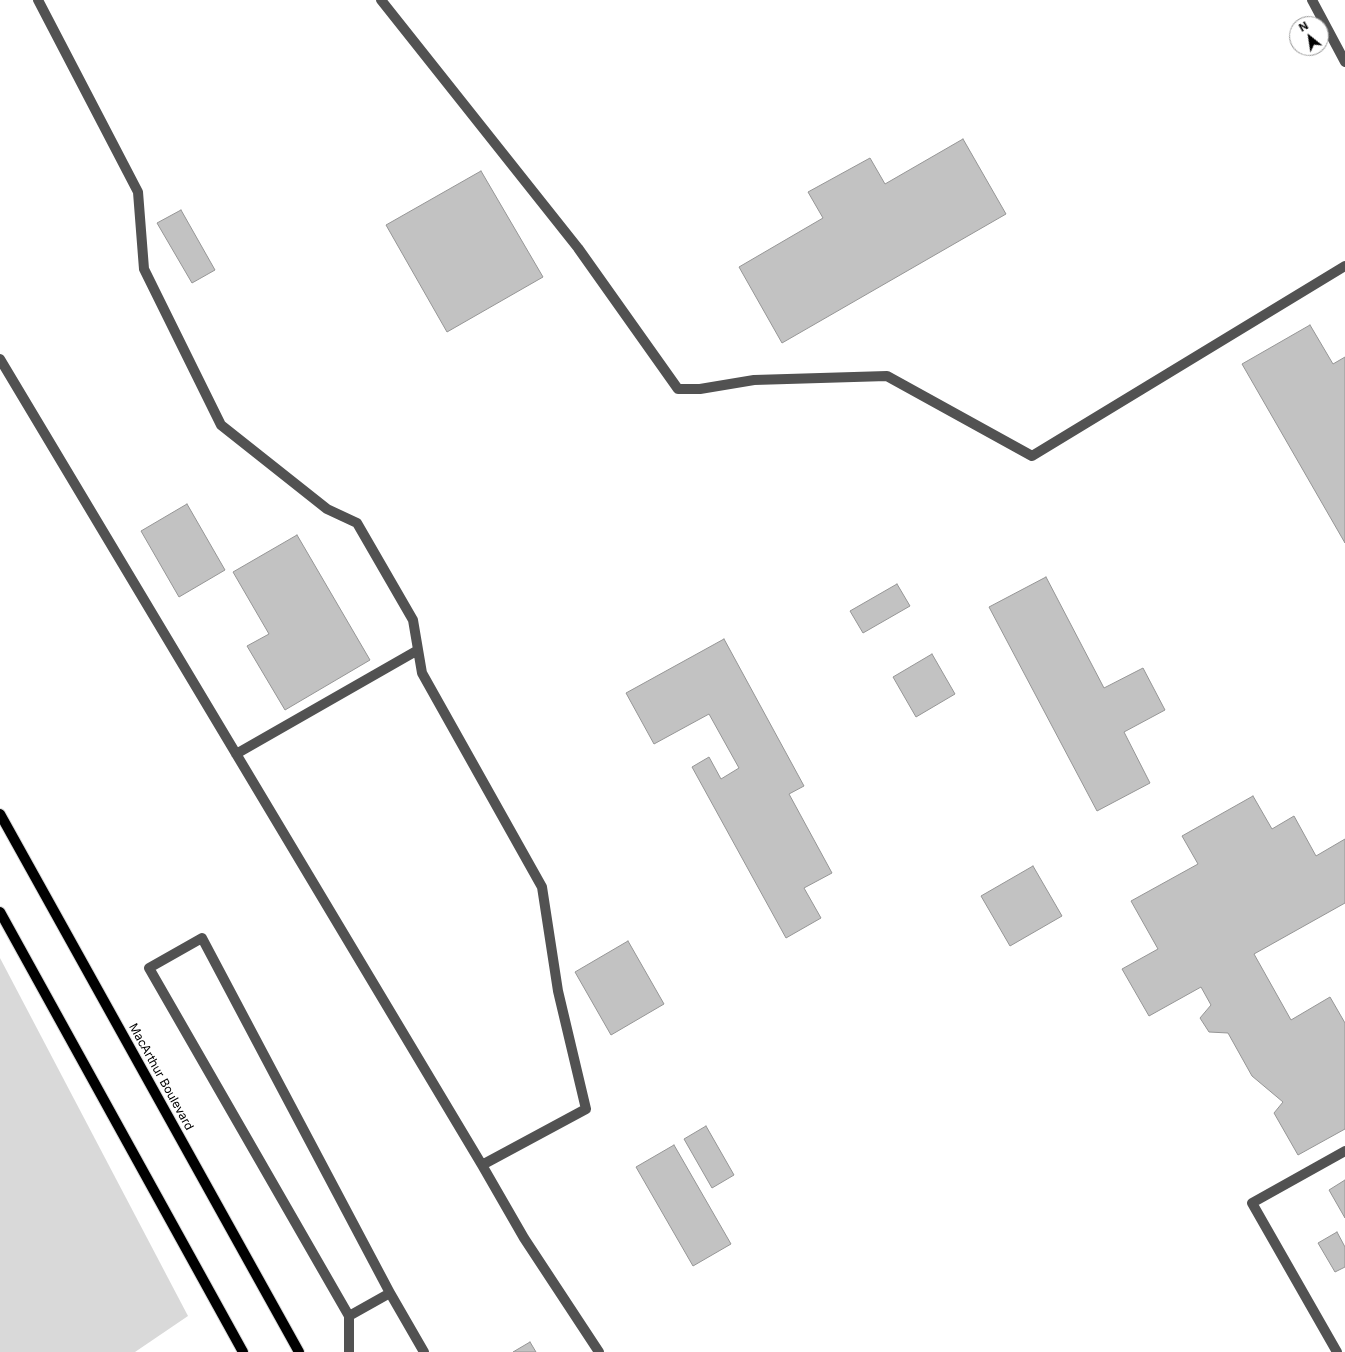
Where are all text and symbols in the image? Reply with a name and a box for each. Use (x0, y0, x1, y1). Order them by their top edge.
north arrow (1289, 16, 1329, 56)
text: N (1296, 18, 1311, 35)
street label: MacArthur Boulevard (126, 1021, 196, 1133)

